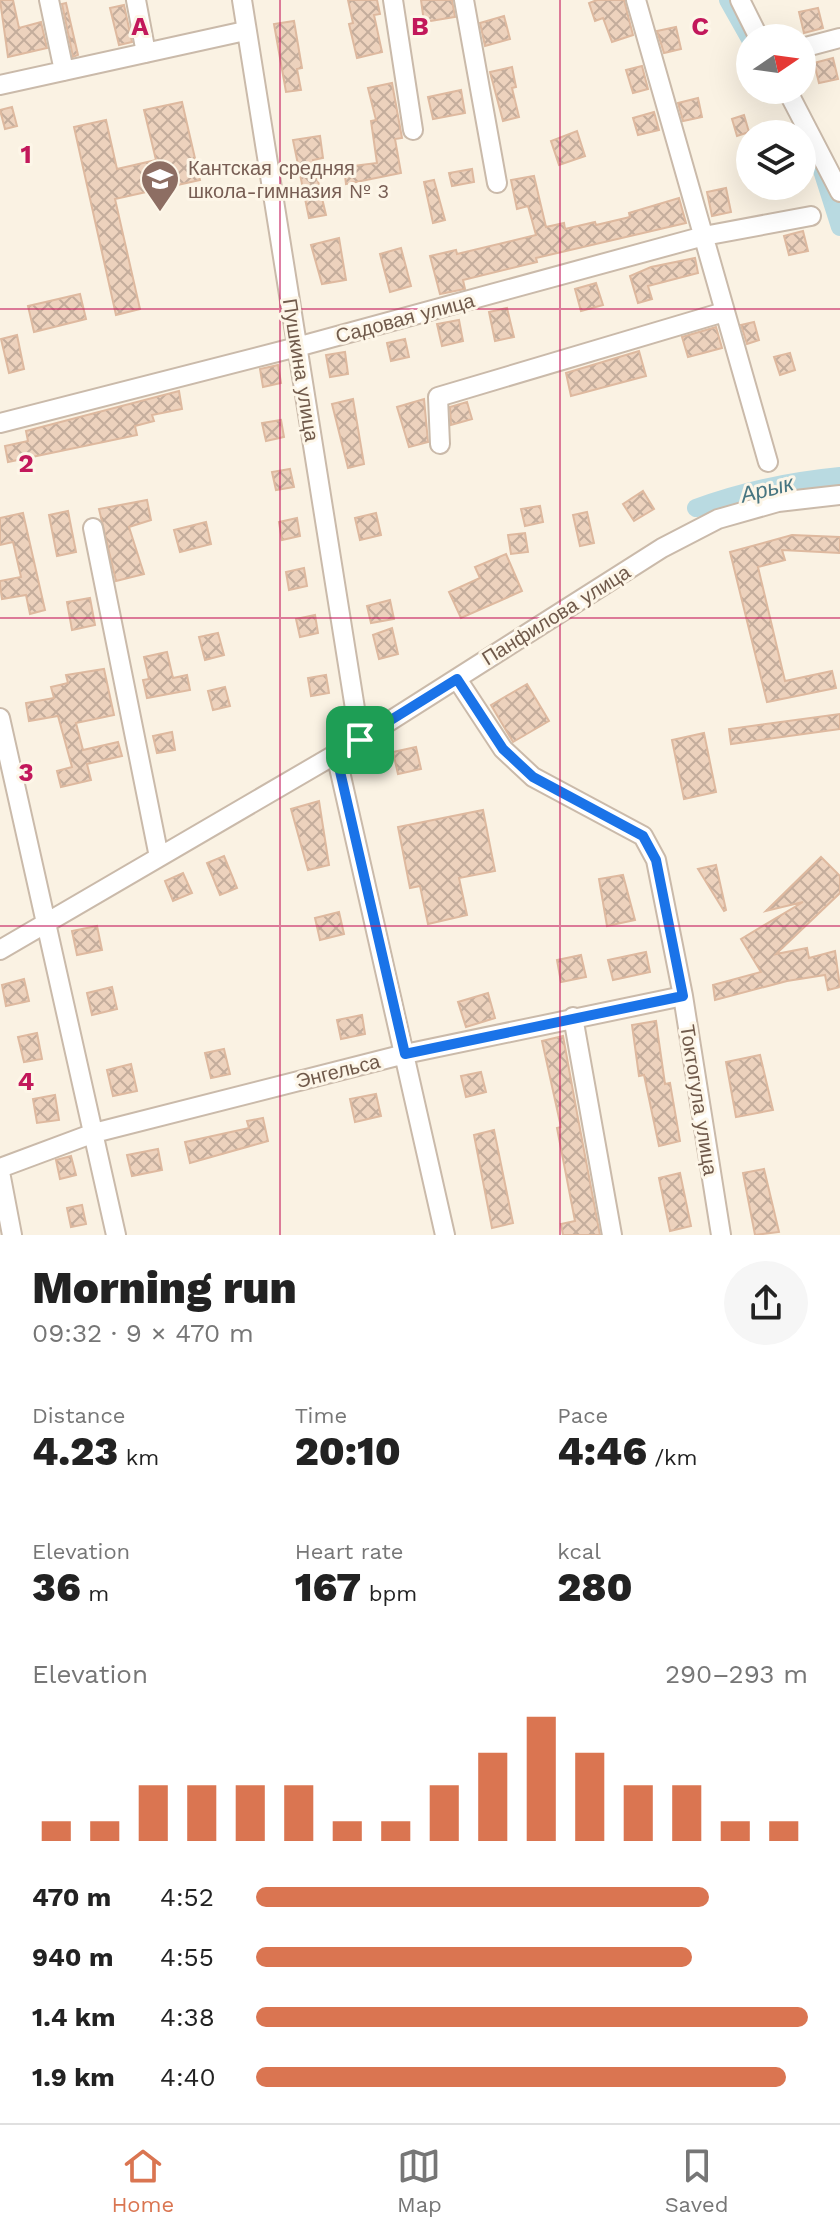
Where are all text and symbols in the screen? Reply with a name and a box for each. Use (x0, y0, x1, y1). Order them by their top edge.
text: A (131, 11, 149, 41)
text: B (411, 11, 429, 41)
text: C (691, 11, 709, 41)
north arrow (736, 24, 816, 104)
map controls (736, 24, 816, 200)
button: layers (736, 120, 816, 200)
text: 1 (20, 139, 32, 169)
place label: Кантская средняя школа-гимназия № 3 (188, 156, 389, 203)
school or university icon: Кантская средняя школа-гимназия № 3 (139, 158, 181, 213)
street label: Садовая улица (333, 288, 478, 348)
street label: Пушкина улица (278, 297, 324, 444)
text: 2 (18, 448, 34, 478)
water label: Арык (736, 470, 798, 508)
street label: Панфилова улица (477, 559, 635, 670)
pin (326, 706, 394, 774)
icon: arrive (338, 718, 382, 762)
text: 3 (18, 757, 34, 787)
street label: Токтогула улица (675, 1023, 723, 1178)
street label: Энгельса (293, 1049, 383, 1093)
text: 4 (18, 1066, 35, 1096)
button: share (724, 1261, 808, 1345)
text: Morning run (32, 1262, 297, 1314)
text: 09:32 · 9 × 470 m (32, 1318, 254, 1348)
text: Distance (32, 1403, 126, 1428)
text: Time (295, 1403, 347, 1428)
text: Pace (557, 1403, 608, 1428)
text: 4.23 (32, 1428, 118, 1475)
text: 20:10 (295, 1428, 401, 1475)
text: 4:46 (557, 1428, 647, 1475)
text: km (118, 1445, 159, 1470)
text: /km (647, 1445, 698, 1470)
text: Elevation (32, 1539, 130, 1564)
text: Heart rate (295, 1539, 403, 1564)
text: kcal (557, 1539, 601, 1564)
text: 36 (32, 1564, 81, 1611)
text: 167 (295, 1564, 361, 1611)
text: 280 (557, 1564, 633, 1611)
text: m (81, 1581, 109, 1606)
text: bpm (361, 1581, 417, 1606)
text: Elevation (32, 1659, 148, 1689)
text: 290–293 m (665, 1659, 808, 1689)
text: 470 m (32, 1882, 111, 1912)
text: 4:52 (160, 1882, 214, 1912)
text: 940 m (32, 1942, 113, 1972)
text: 4:55 (160, 1942, 214, 1972)
text: 1.4 km (32, 2002, 116, 2032)
text: 4:38 (160, 2002, 215, 2032)
text: 1.9 km (32, 2062, 115, 2092)
text: 4:40 (160, 2062, 216, 2092)
tab: Home (111, 2144, 174, 2217)
tab: Map (397, 2144, 442, 2217)
tab: Saved (665, 2144, 729, 2217)

